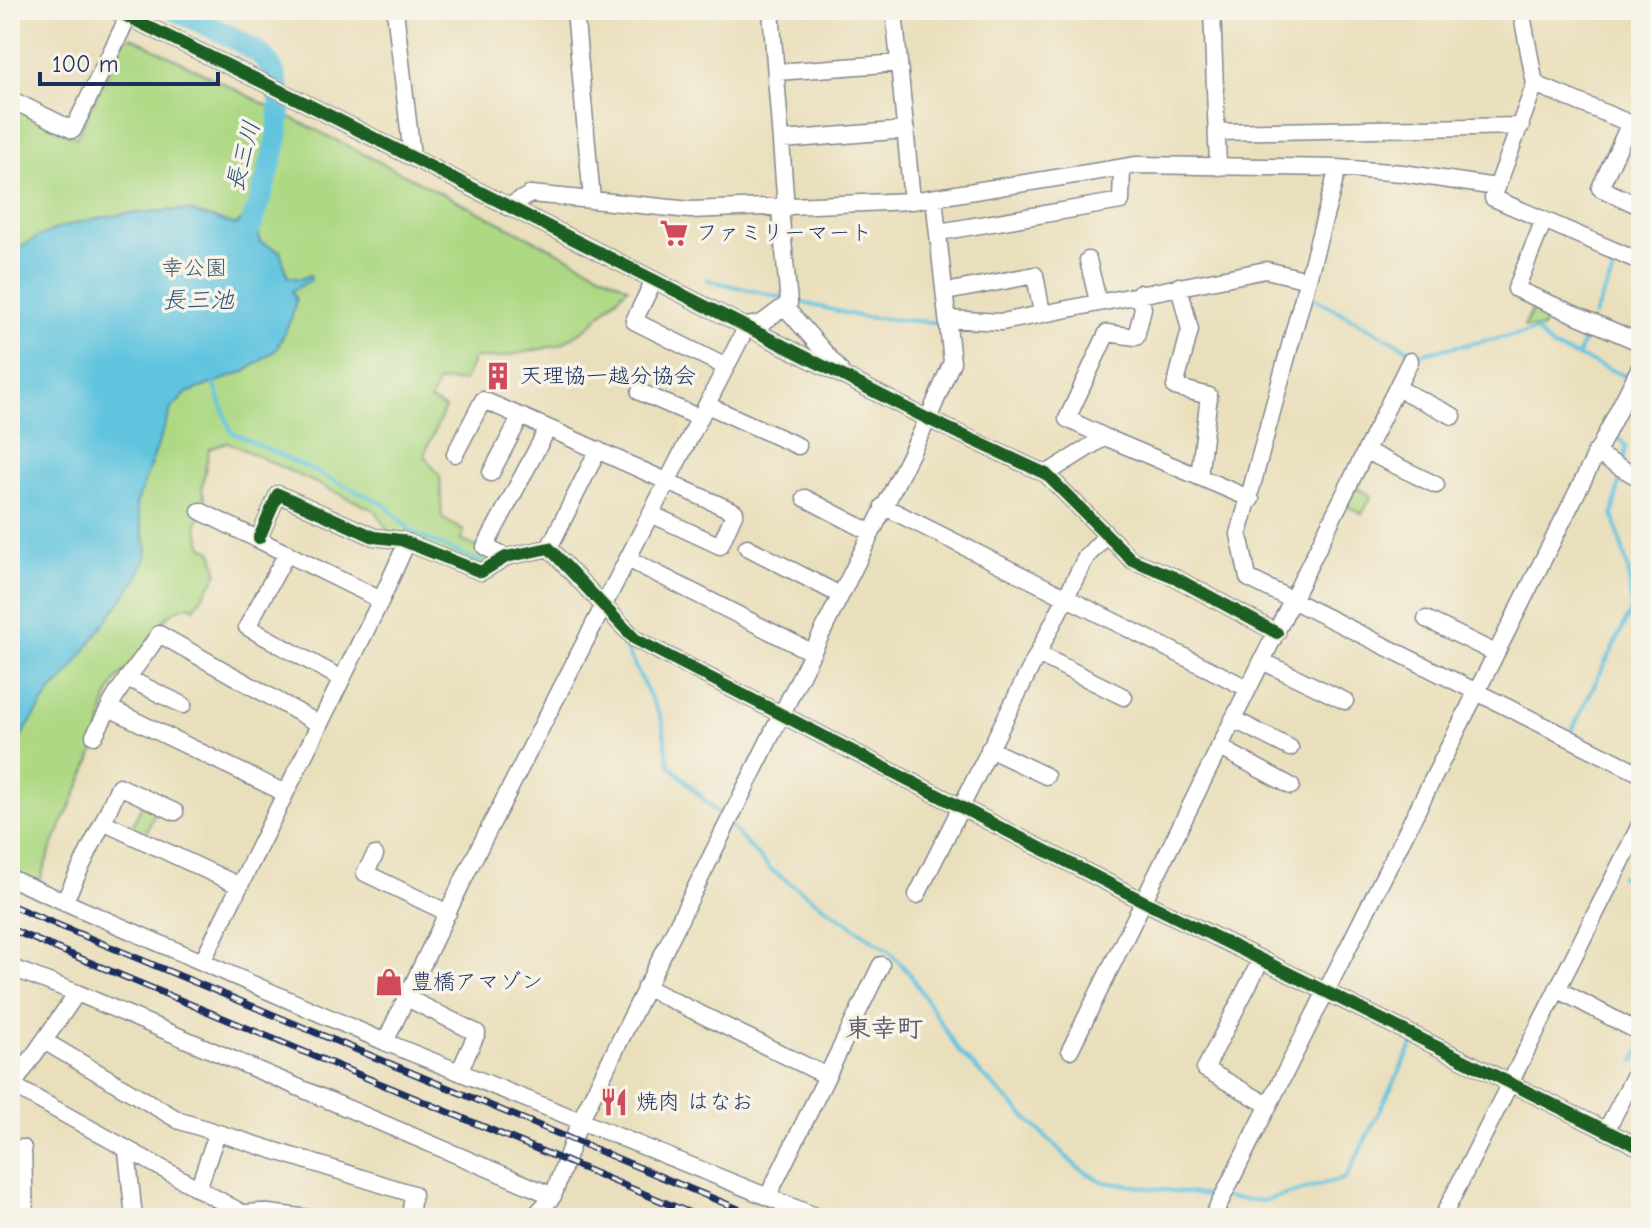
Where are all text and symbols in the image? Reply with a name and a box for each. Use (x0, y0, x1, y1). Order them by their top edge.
scale bar (40, 36, 218, 86)
text: 100 m (52, 50, 119, 78)
water label: 長三川 (220, 118, 266, 194)
supermarket icon: ファミリーマート (659, 218, 689, 248)
place label: ファミリーマート (696, 220, 872, 246)
park label: 幸公園 (161, 255, 227, 281)
water label: 長三池 (162, 286, 235, 314)
building icon: 天理協一越分協会 (483, 361, 513, 391)
place label: 天理協一越分協会 (520, 363, 696, 389)
shop icon: 豊橋アマゾン (374, 967, 404, 997)
place label: 豊橋アマゾン (411, 969, 543, 995)
district label: 東幸町 (845, 1014, 923, 1044)
restaurant icon: 焼肉 はなお (599, 1087, 629, 1117)
place label: 焼肉 はなお (636, 1089, 753, 1115)

